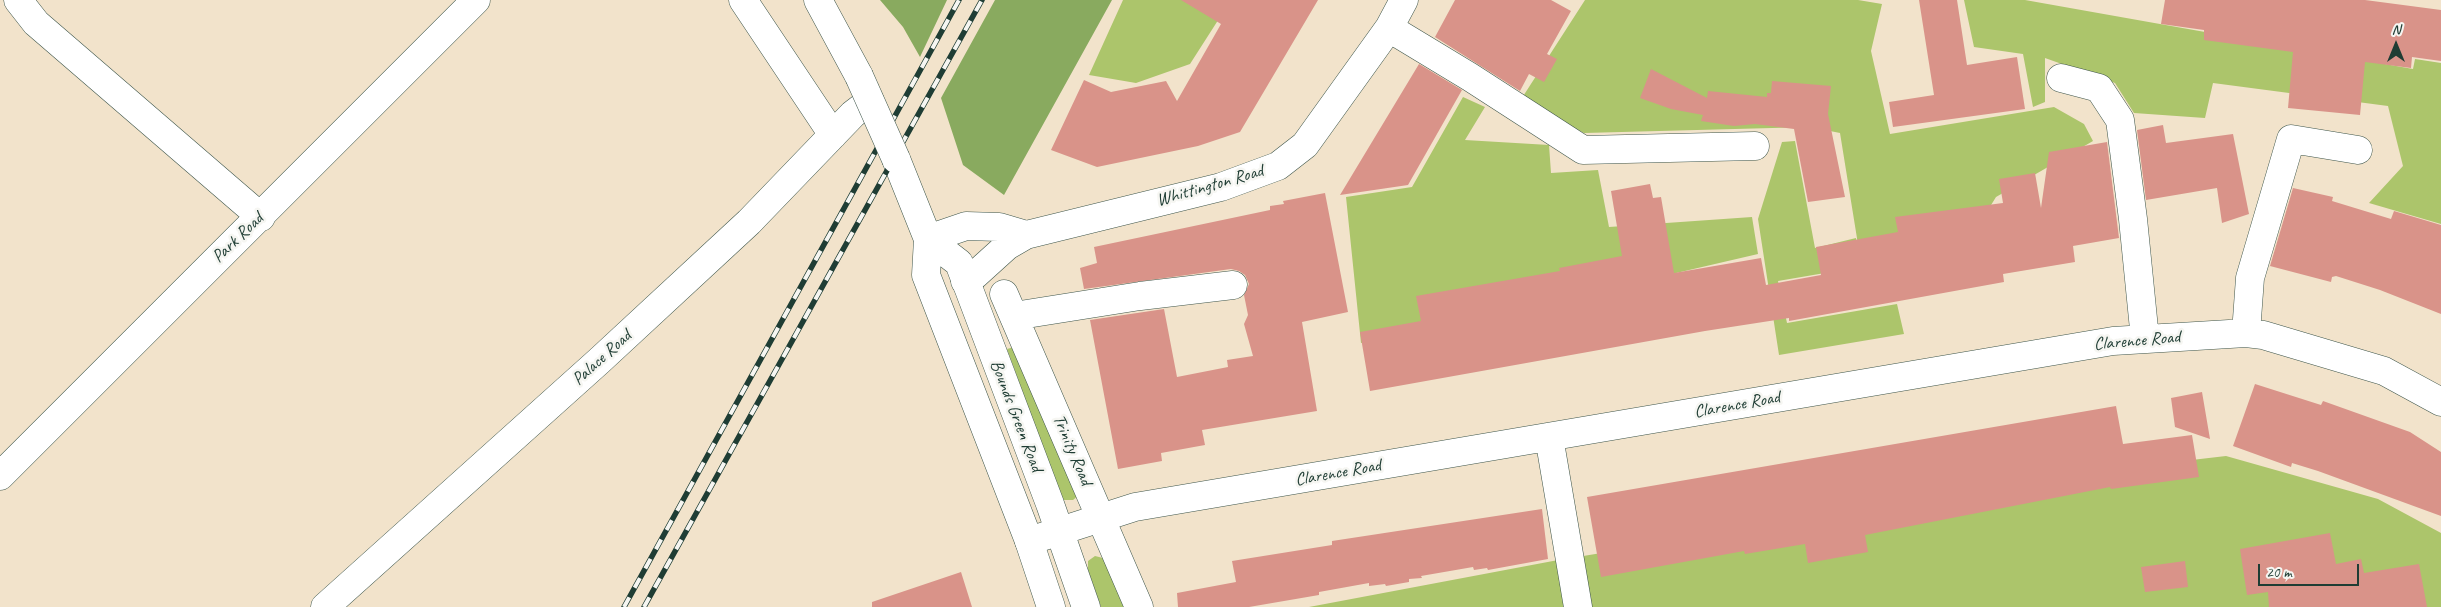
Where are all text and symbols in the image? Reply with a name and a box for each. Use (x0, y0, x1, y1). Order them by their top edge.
north arrow (2371, 20, 2421, 70)
text: N (2392, 21, 2400, 38)
street label: Whittington Road (1154, 160, 1266, 212)
street label: Park Road (208, 208, 268, 268)
street label: Palace Road (568, 326, 636, 390)
street label: Clarence Road (2093, 326, 2181, 356)
street label: Bounds Green Road (985, 357, 1047, 475)
street label: Clarence Road (1692, 387, 1782, 423)
street label: Trinity Road (1047, 411, 1097, 489)
street label: Clarence Road (1293, 455, 1383, 491)
scale bar (2261, 554, 2362, 586)
text: 20 m (2266, 563, 2292, 582)

